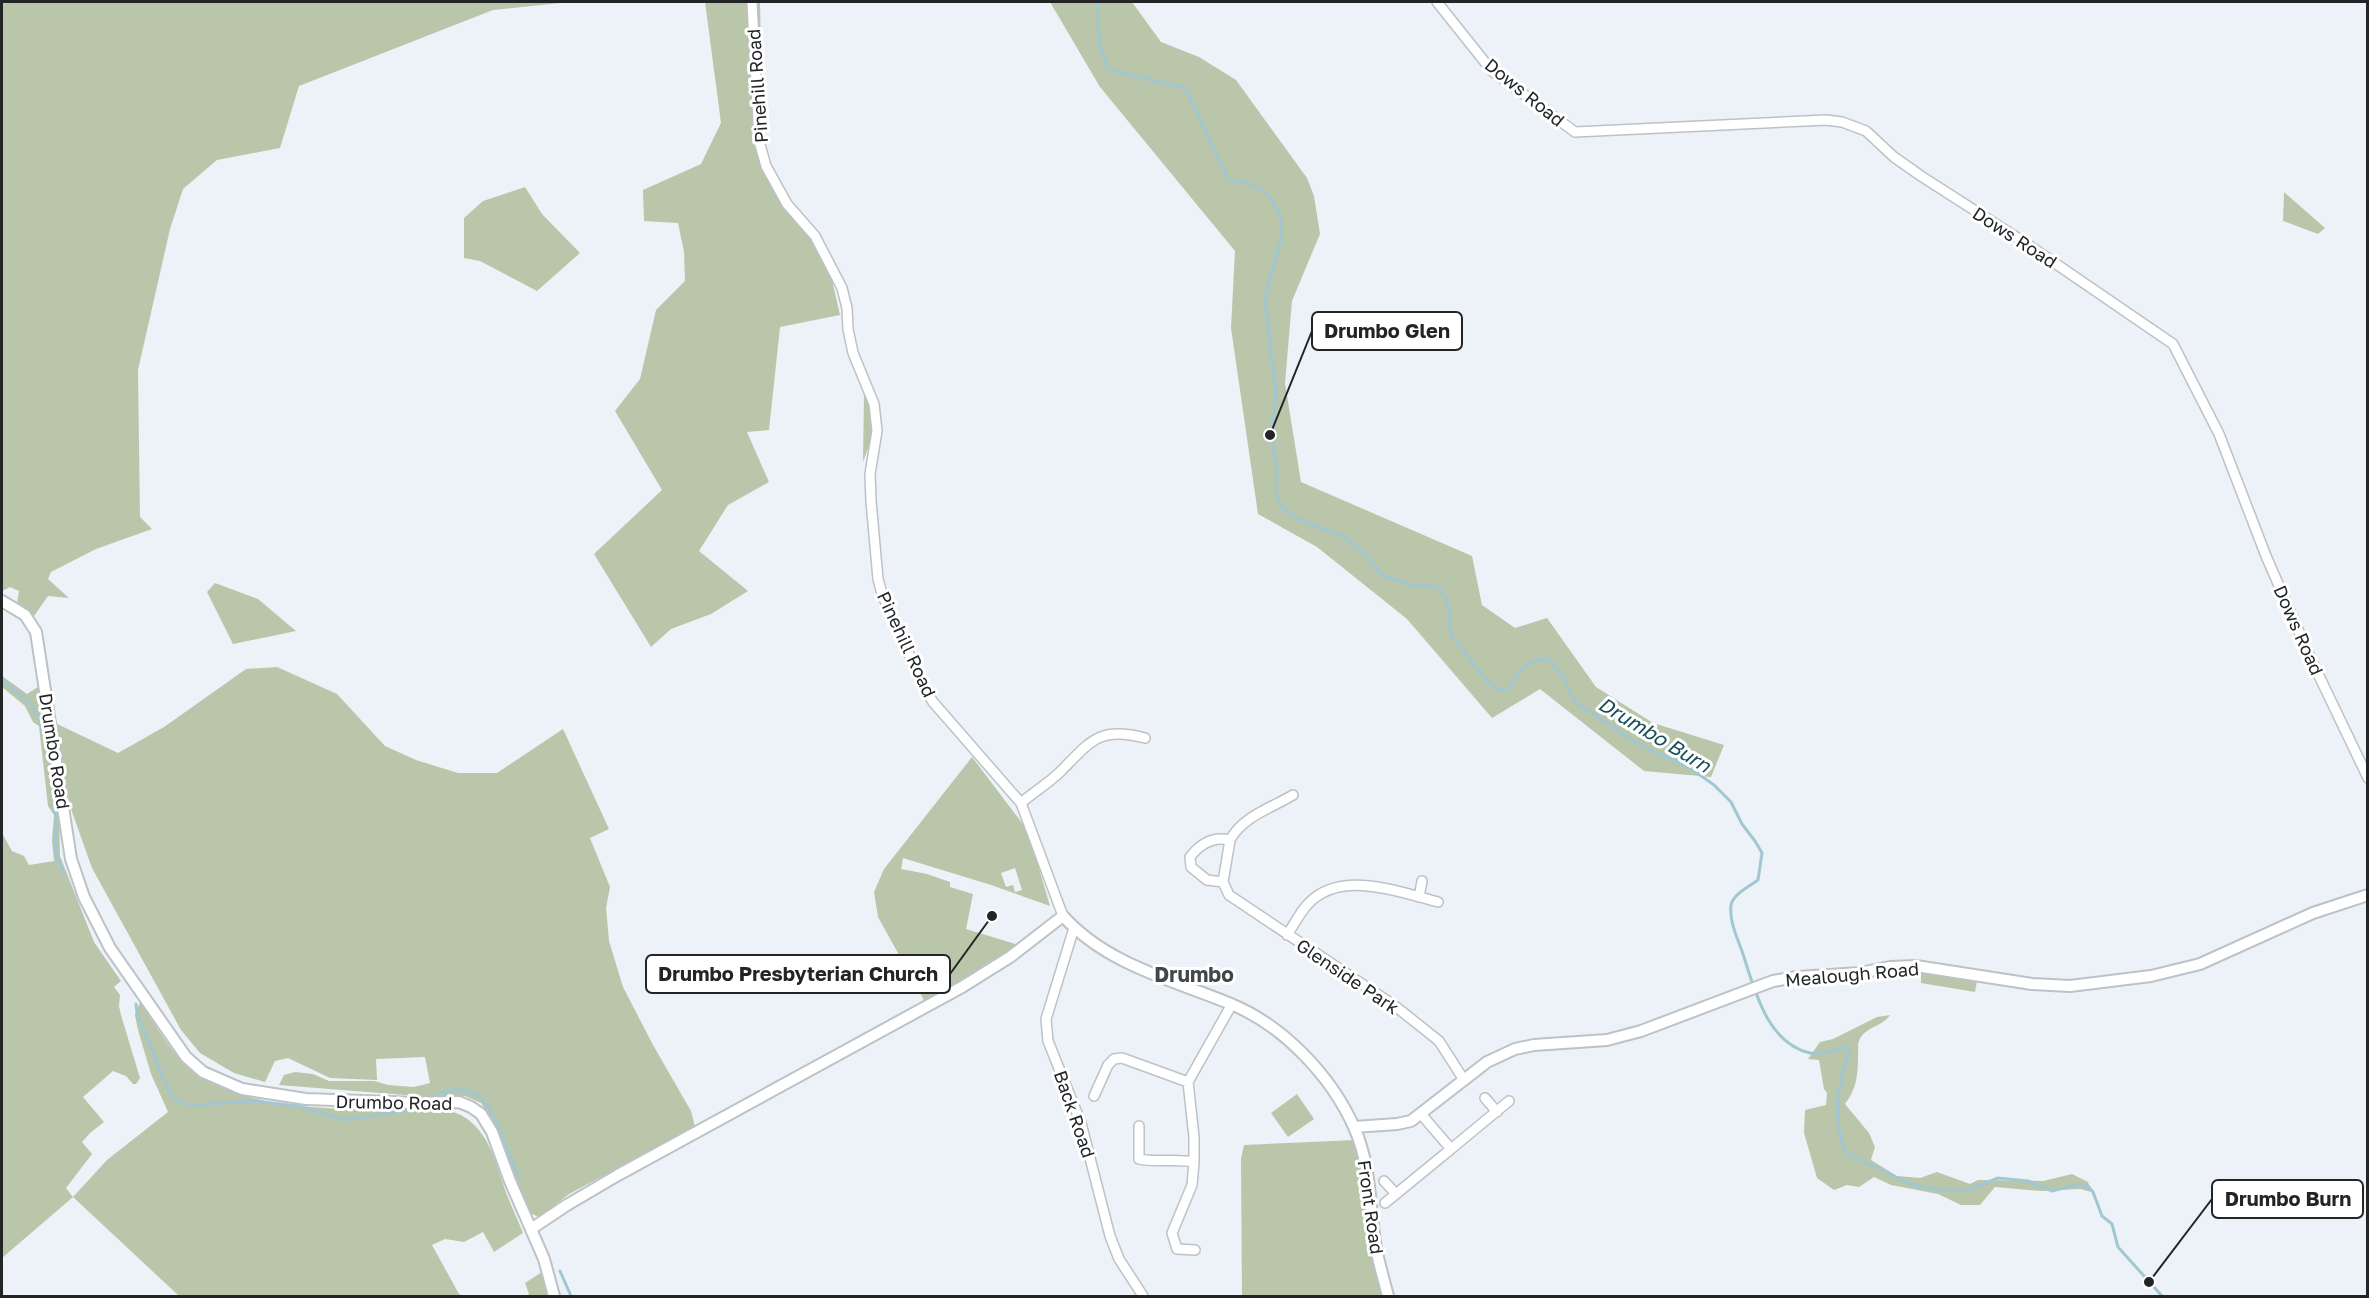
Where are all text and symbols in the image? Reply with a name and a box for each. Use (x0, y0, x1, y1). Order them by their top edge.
street label: Pinehill Road (742, 28, 772, 144)
street label: Dows Road (1481, 53, 1569, 131)
street label: Dows Road (1969, 202, 2061, 272)
callout: Drumbo Glen (1312, 312, 1462, 350)
text: Drumbo Glen (1324, 318, 1450, 342)
street label: Dows Road (2269, 582, 2329, 678)
street label: Pinehill Road (873, 588, 941, 700)
water label: Drumbo Burn (1595, 691, 1716, 777)
street label: Drumbo Road (35, 692, 75, 810)
street label: Glenside Park (1292, 934, 1404, 1018)
callout: Drumbo Presbyterian Church (646, 955, 950, 993)
street label: Mealough Road (1784, 957, 1920, 991)
text: Drumbo Presbyterian Church (658, 961, 938, 985)
district label: Drumbo (1154, 961, 1234, 987)
street label: Back Road (1050, 1067, 1100, 1161)
street label: Drumbo Road (335, 1090, 453, 1114)
street label: Front Road (1353, 1158, 1389, 1256)
callout: Drumbo Burn (2212, 1180, 2363, 1218)
text: Drumbo Burn (2225, 1186, 2351, 1210)

